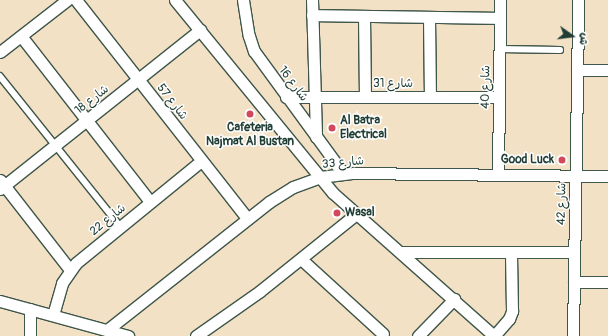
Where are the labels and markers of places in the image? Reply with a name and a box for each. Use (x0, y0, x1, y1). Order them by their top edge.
marker: Cafeteria Najmat Al Bustan (245, 109, 255, 119)
place label: Al Batra Electrical (340, 114, 387, 142)
place label: Cafeteria Najmat Al Bustan (206, 121, 294, 149)
marker: Al Batra Electrical (327, 123, 337, 133)
place label: Good Luck (501, 153, 554, 167)
marker: Good Luck (557, 155, 567, 165)
place label: Wasal (345, 206, 375, 220)
marker: Wasal (332, 208, 342, 218)

